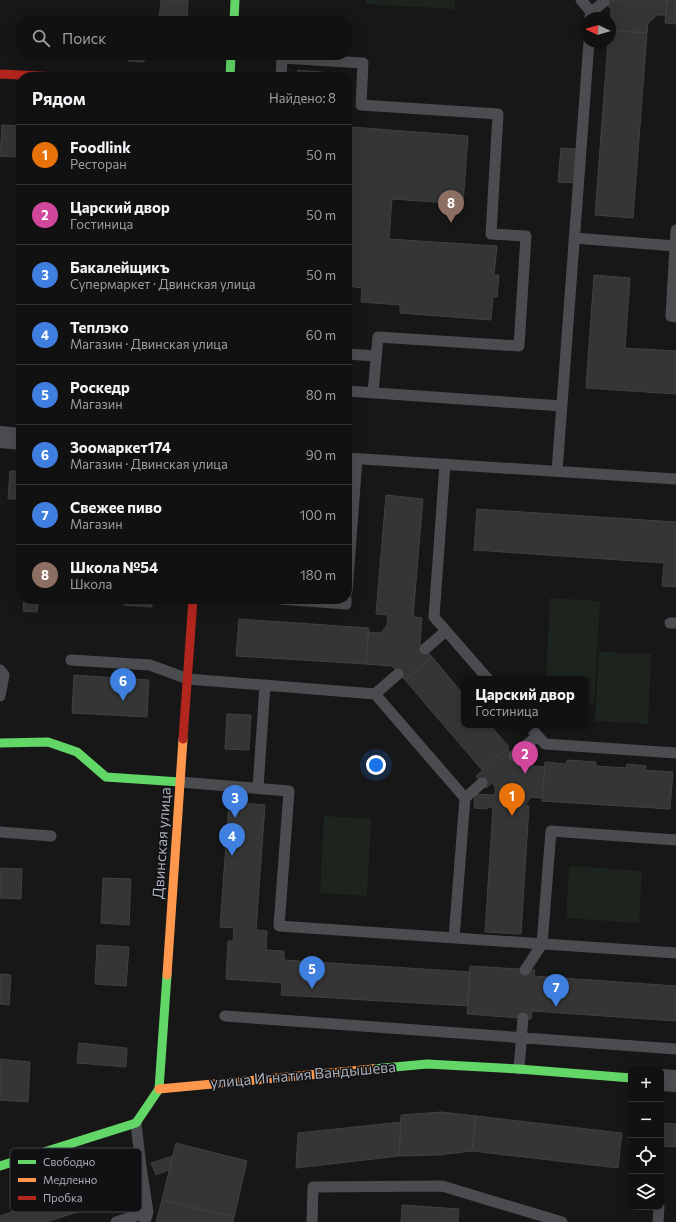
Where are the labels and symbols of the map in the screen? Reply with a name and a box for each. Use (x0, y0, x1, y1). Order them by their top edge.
north arrow (580, 12, 616, 48)
pin: 8 (438, 190, 464, 223)
pin: 6 (110, 668, 136, 701)
pin: 2 (512, 741, 538, 774)
your location (366, 755, 386, 775)
pin: 1 (499, 783, 525, 816)
pin: 3 (222, 785, 248, 818)
street label: Двинская улица (148, 787, 174, 899)
pin: 4 (219, 823, 245, 856)
pin: 5 (299, 956, 325, 989)
pin: 7 (543, 974, 569, 1007)
street label: улица Игнатия Вандышева (209, 1057, 396, 1091)
legend (10, 1148, 142, 1212)
text: Свободно (43, 1155, 96, 1168)
text: Медленно (43, 1173, 98, 1186)
text: Пробка (43, 1191, 82, 1204)

